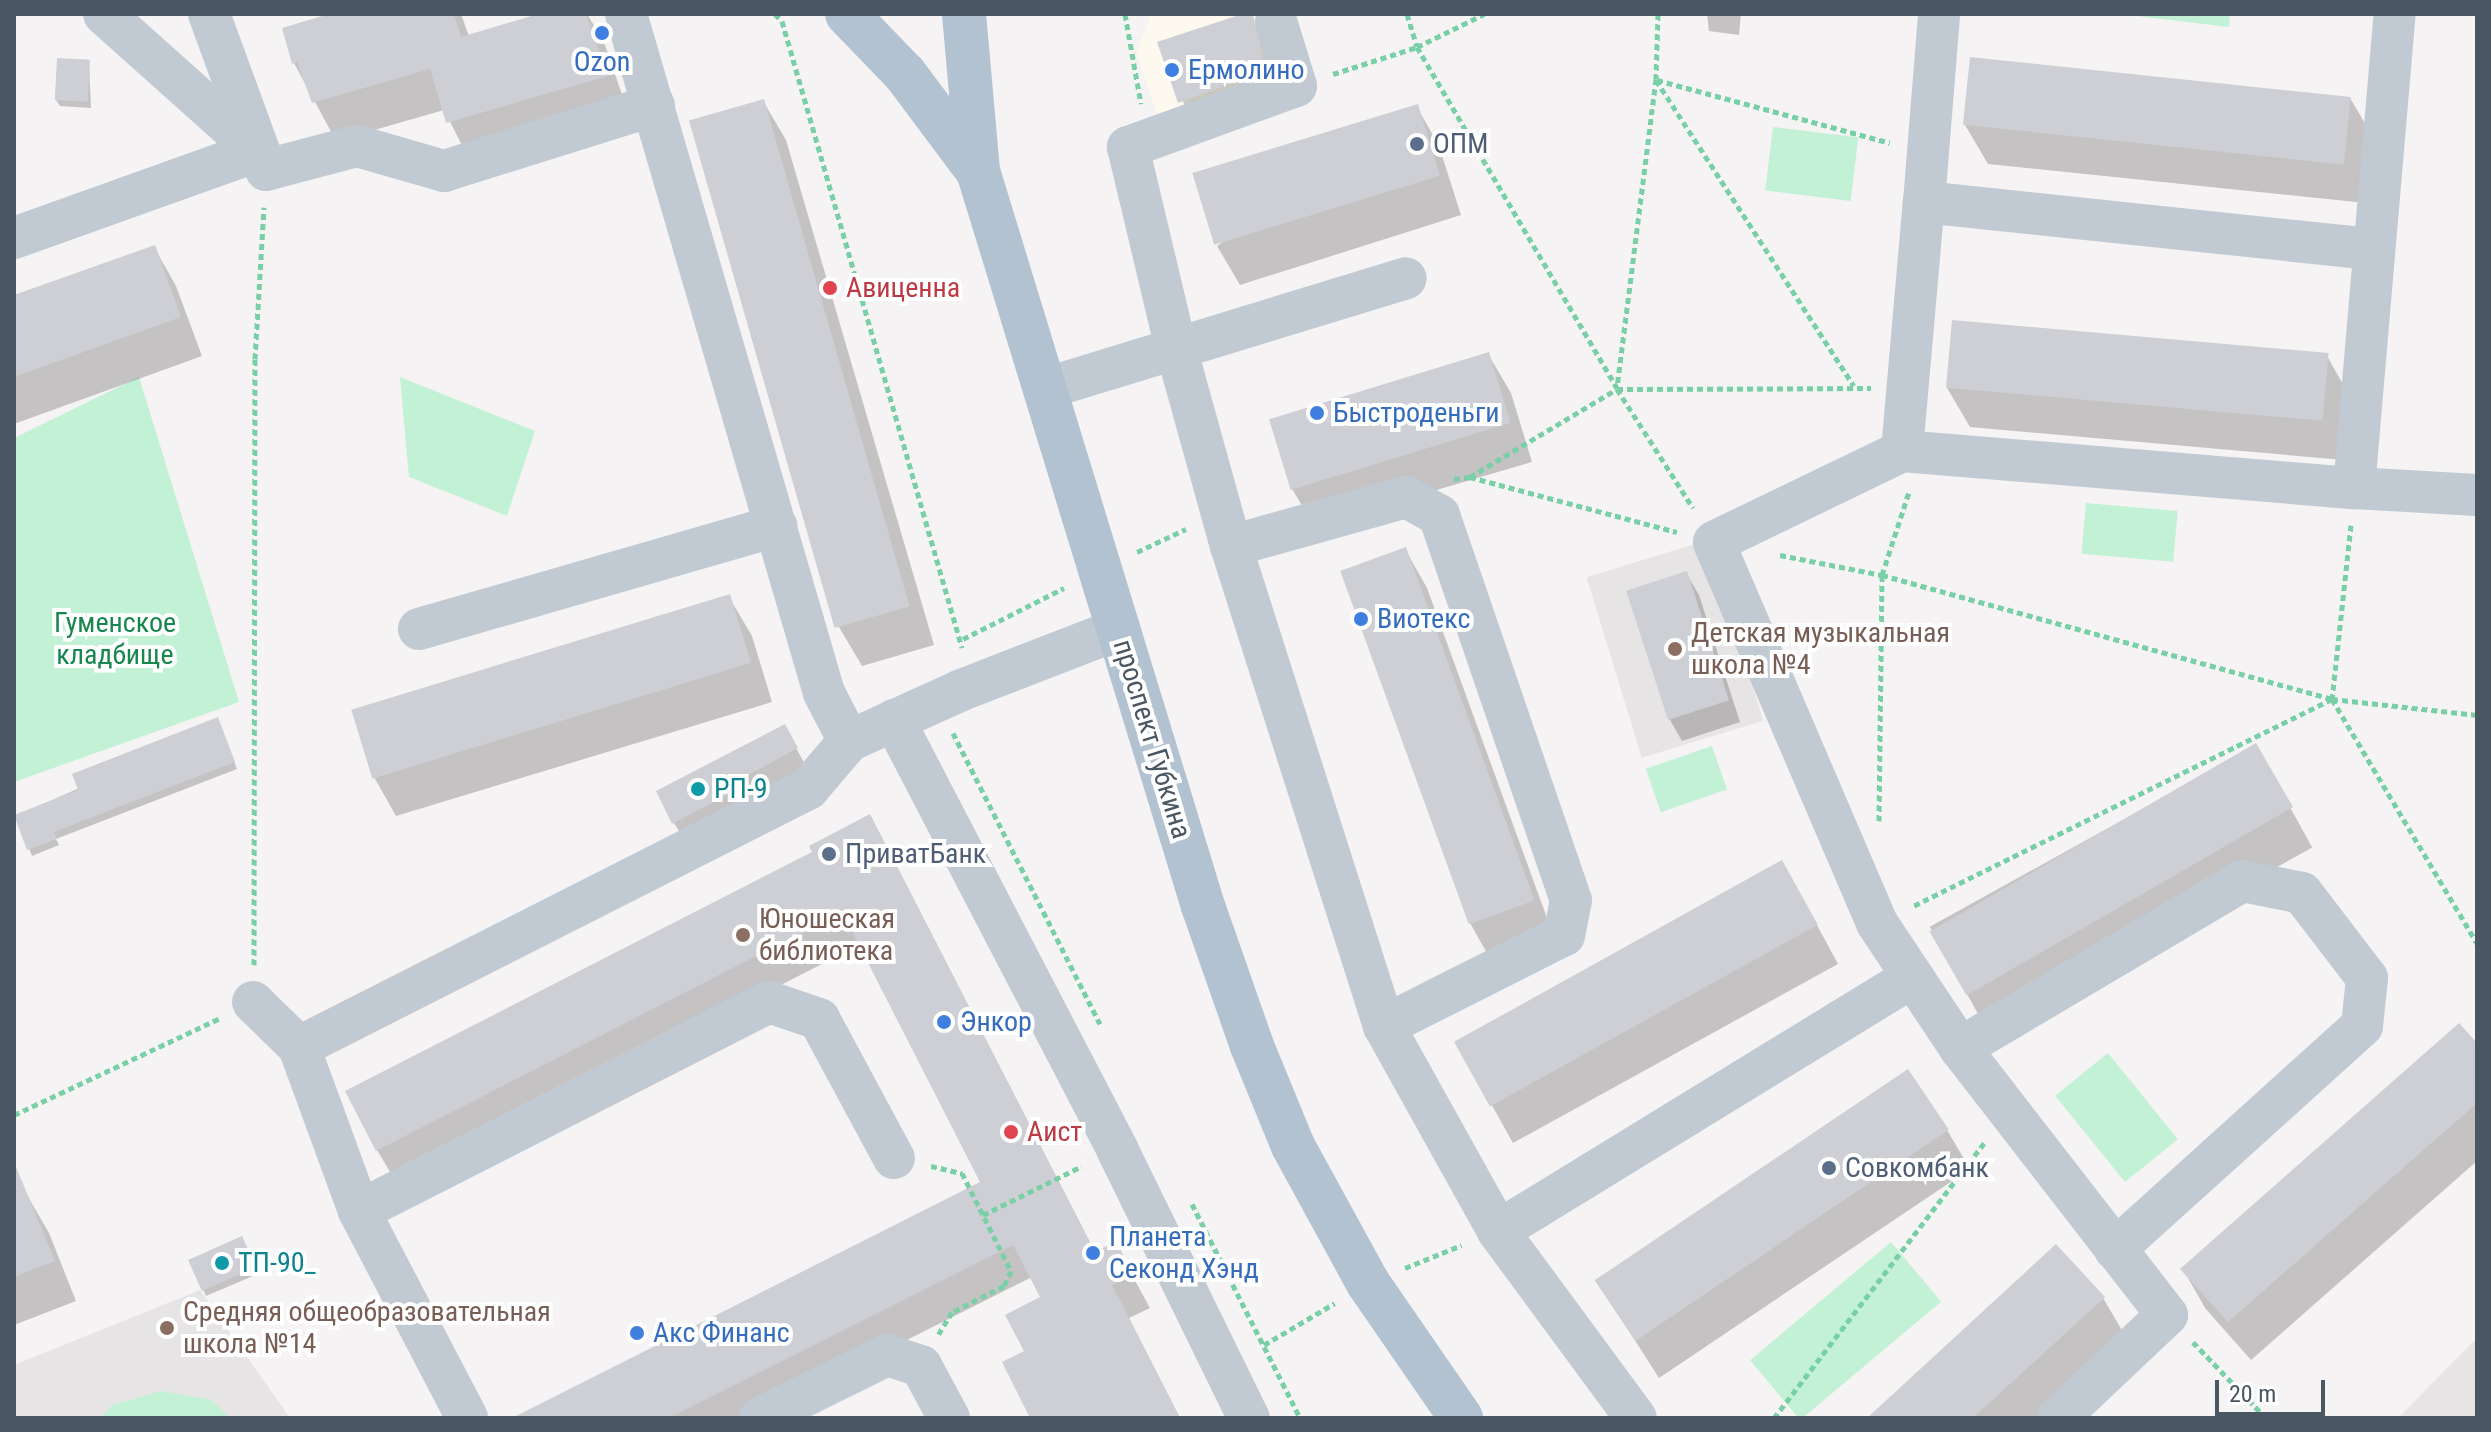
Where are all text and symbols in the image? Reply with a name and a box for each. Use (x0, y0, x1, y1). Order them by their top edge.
marker: Ozon (593, 24, 611, 42)
place label: Ozon (574, 45, 630, 79)
place label: Ермолино (1188, 53, 1304, 87)
marker: Ермолино (1163, 61, 1181, 79)
place label: ОПМ (1433, 127, 1488, 161)
marker: ОПМ (1408, 135, 1426, 153)
place label: Авиценна (846, 271, 960, 305)
marker: Авиценна (821, 279, 839, 297)
place label: Быстроденьги (1333, 396, 1500, 430)
marker: Быстроденьги (1308, 404, 1326, 422)
place label: Виотекс (1377, 602, 1470, 636)
park label: Гуменское кладбище (54, 606, 176, 672)
marker: Виотекс (1352, 610, 1370, 628)
place label: Детская музыкальная школа №4 (1691, 616, 1950, 682)
street label: проспект Губкина (1106, 635, 1198, 843)
marker: Детская музыкальная школа №4 (1666, 640, 1684, 658)
place label: РП-9 (714, 772, 768, 806)
marker: РП-9 (689, 780, 707, 798)
place label: ПриватБанк (845, 837, 986, 871)
marker: ПриватБанк (820, 845, 838, 863)
place label: Юношеская библиотека (759, 902, 895, 968)
marker: Юношеская библиотека (734, 926, 752, 944)
place label: Энкор (960, 1005, 1032, 1039)
marker: Энкор (935, 1013, 953, 1031)
place label: Аист (1027, 1115, 1082, 1149)
marker: Аист (1002, 1123, 1020, 1141)
place label: Совкомбанк (1845, 1151, 1989, 1185)
marker: Совкомбанк (1820, 1159, 1838, 1177)
place label: Планета Секонд Хэнд (1109, 1220, 1259, 1286)
marker: Планета Секонд Хэнд (1084, 1244, 1102, 1262)
place label: ТП-90_ (238, 1246, 316, 1280)
marker: ТП-90_ (213, 1254, 231, 1272)
place label: Средняя общеобразовательная школа №14 (183, 1295, 551, 1361)
place label: Акс Финанс (653, 1316, 790, 1350)
marker: Средняя общеобразовательная школа №14 (158, 1319, 176, 1337)
marker: Акс Финанс (628, 1324, 646, 1342)
scale bar (2219, 1364, 2329, 1414)
text: 20 m (2229, 1380, 2276, 1408)

